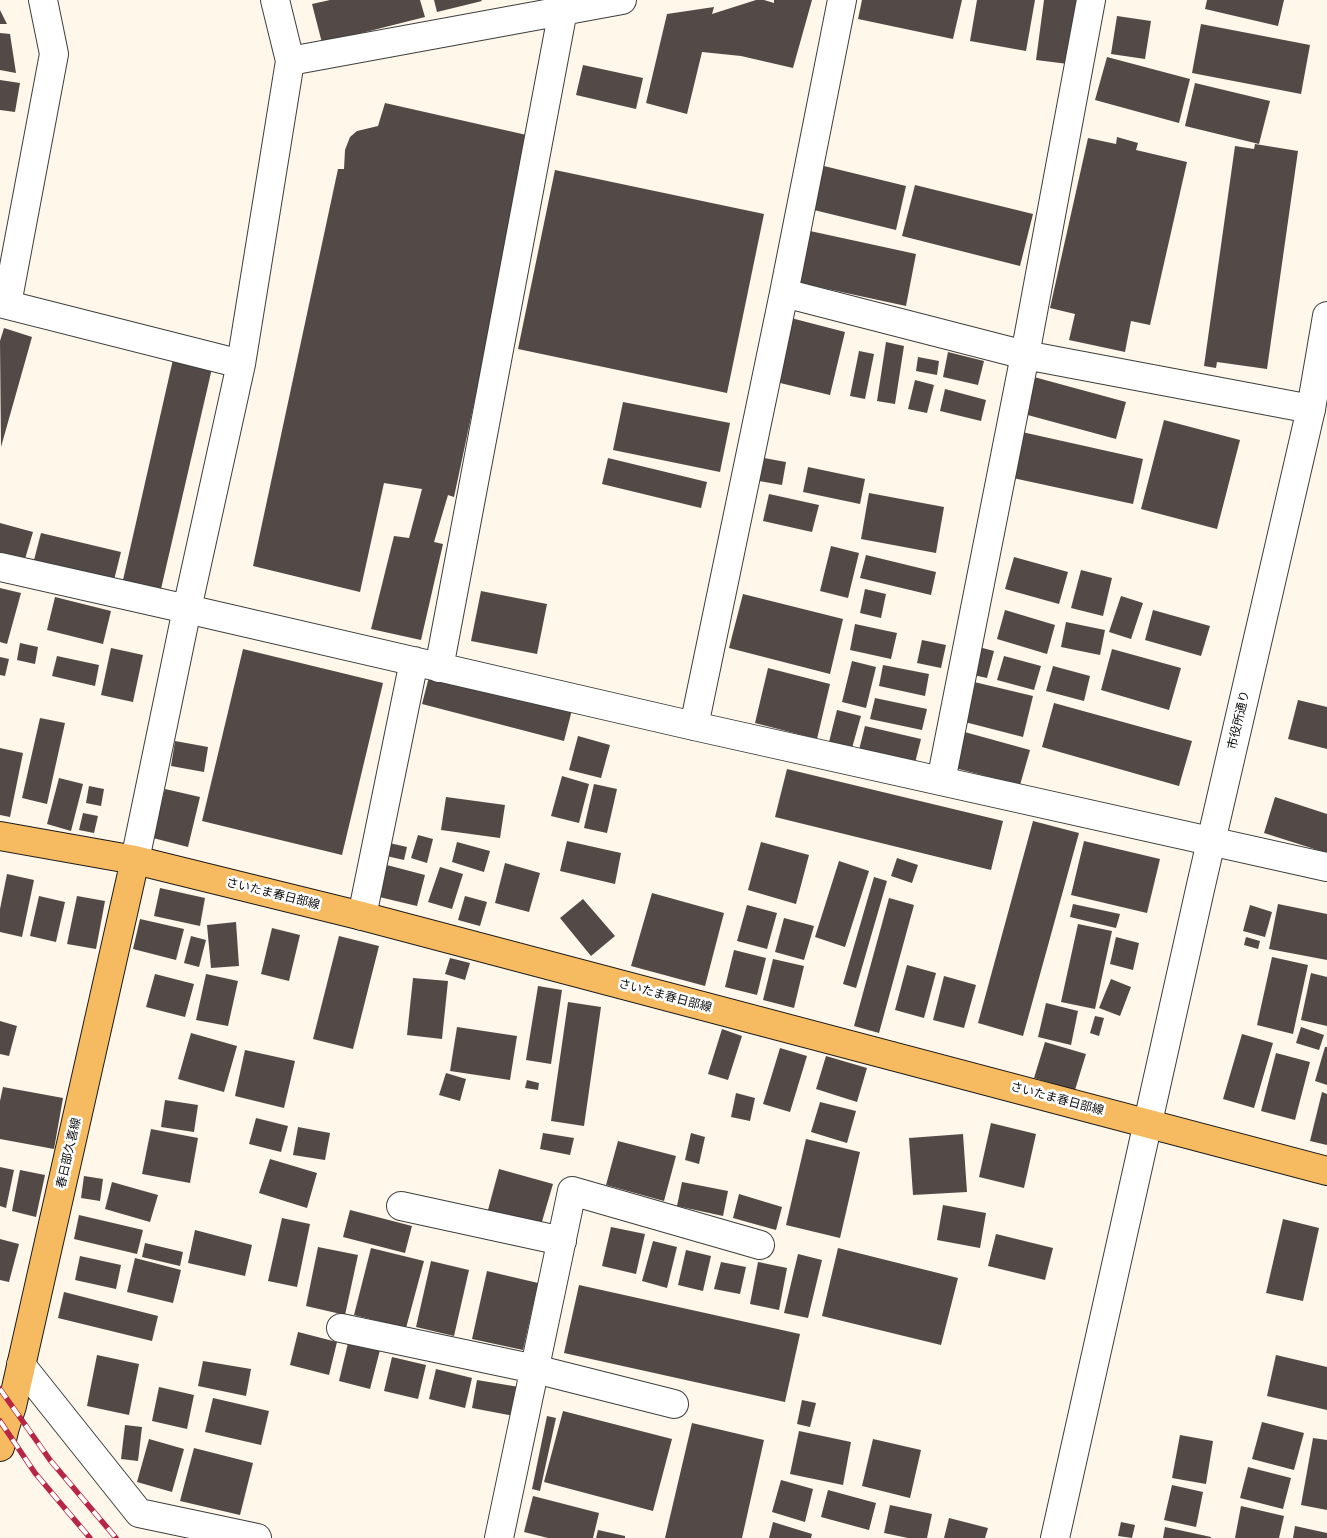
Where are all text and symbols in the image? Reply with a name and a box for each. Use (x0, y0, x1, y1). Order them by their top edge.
street label: 市役所通り (1225, 689, 1253, 751)
street label: さいたま春日部線 (225, 875, 321, 913)
street label: さいたま春日部線 (617, 977, 713, 1015)
street label: さいたま春日部線 (1009, 1080, 1105, 1118)
street label: 春日部久喜線 (54, 1116, 84, 1190)

